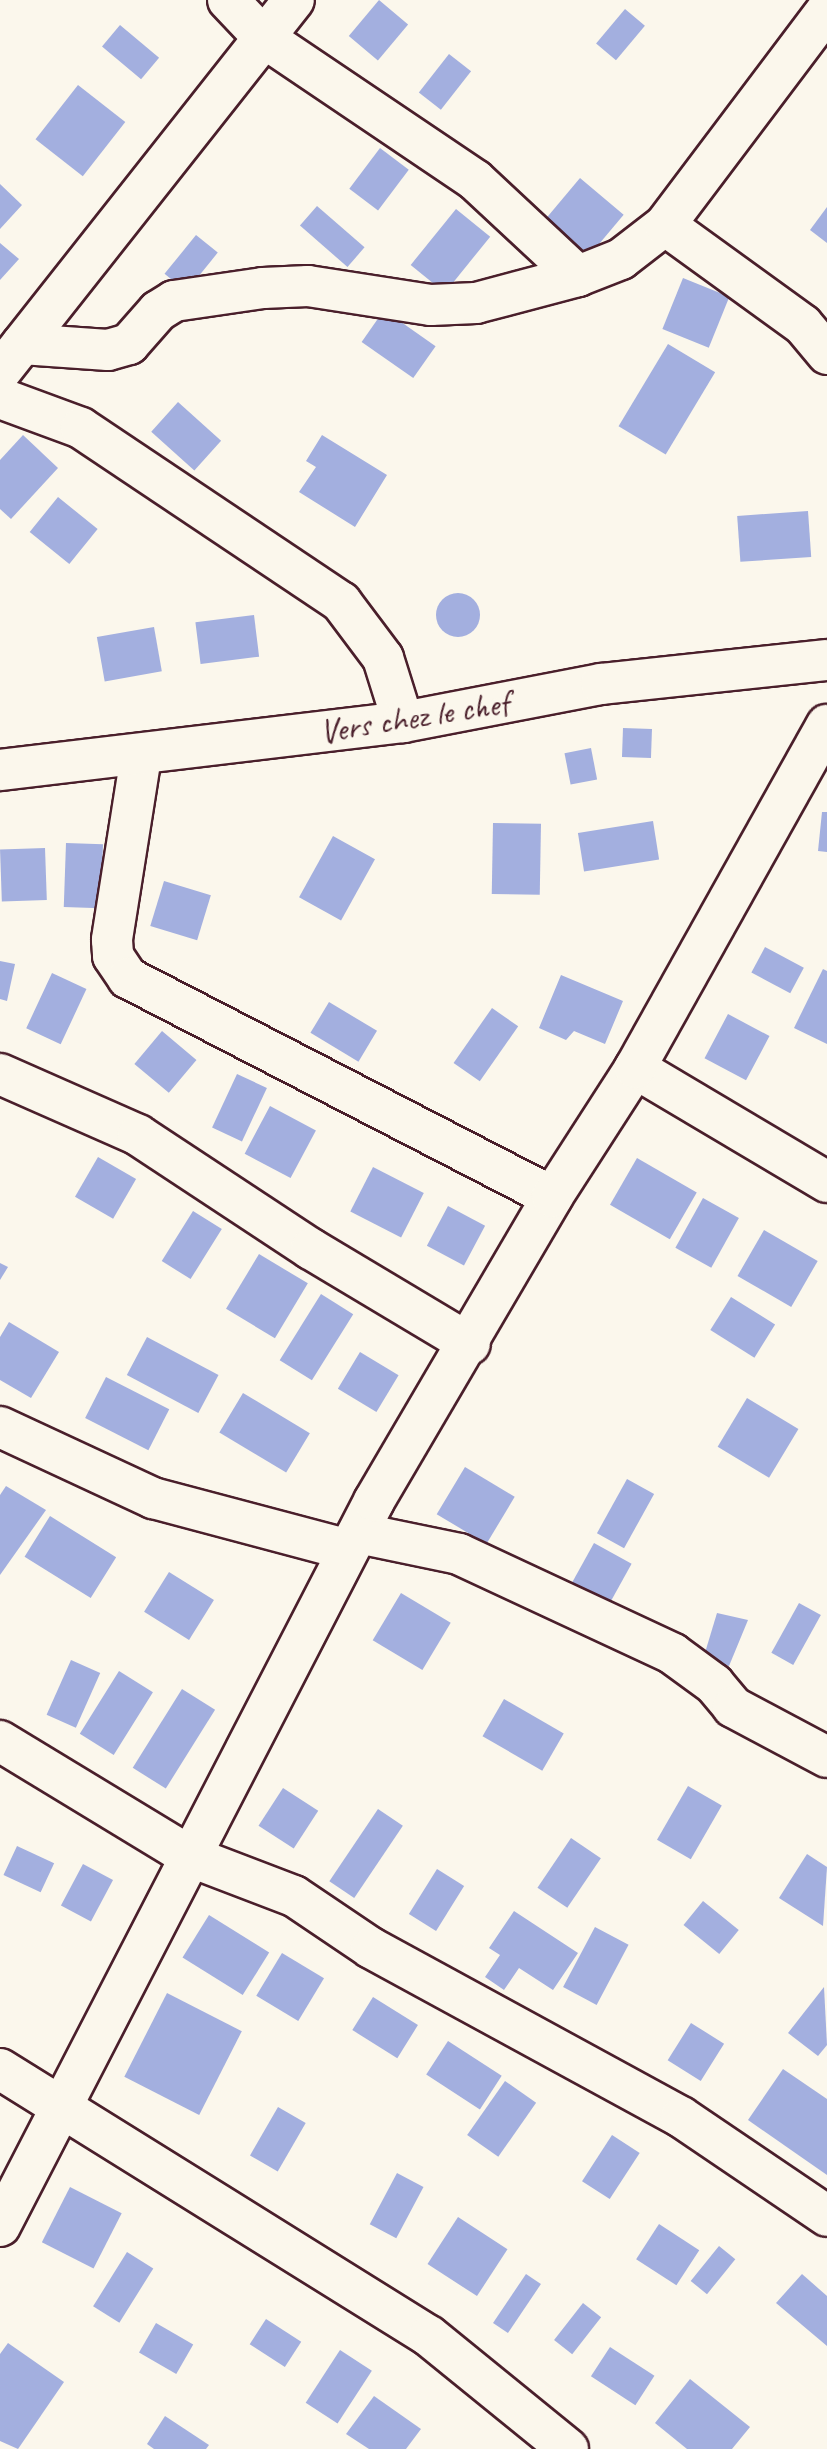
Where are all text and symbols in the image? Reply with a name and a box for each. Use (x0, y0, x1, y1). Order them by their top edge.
street label: Vers chez le chef (317, 682, 511, 752)

